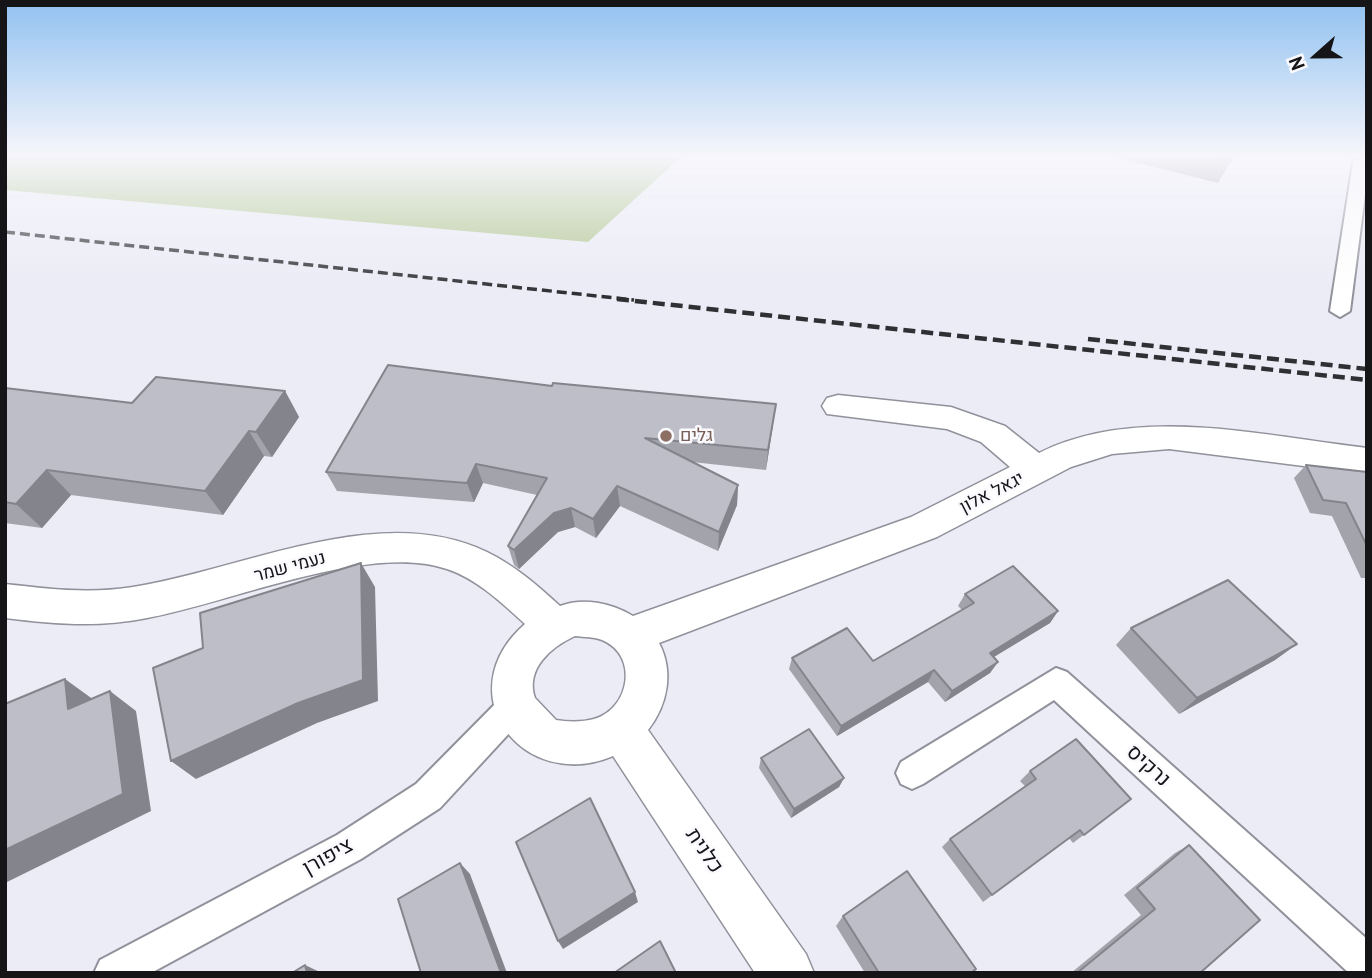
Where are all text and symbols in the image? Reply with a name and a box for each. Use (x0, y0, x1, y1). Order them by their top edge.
north arrow (1281, 21, 1351, 91)
text: N (1283, 53, 1310, 74)
place label: גלים (680, 425, 713, 447)
marker: גלים (658, 428, 674, 444)
street label: יגאל אלון (956, 468, 1028, 518)
street label: נעמי שמר (252, 547, 328, 587)
street label: נרקיס (1121, 740, 1175, 792)
street label: כלנית (680, 824, 728, 878)
street label: ציפורן (298, 833, 358, 881)

